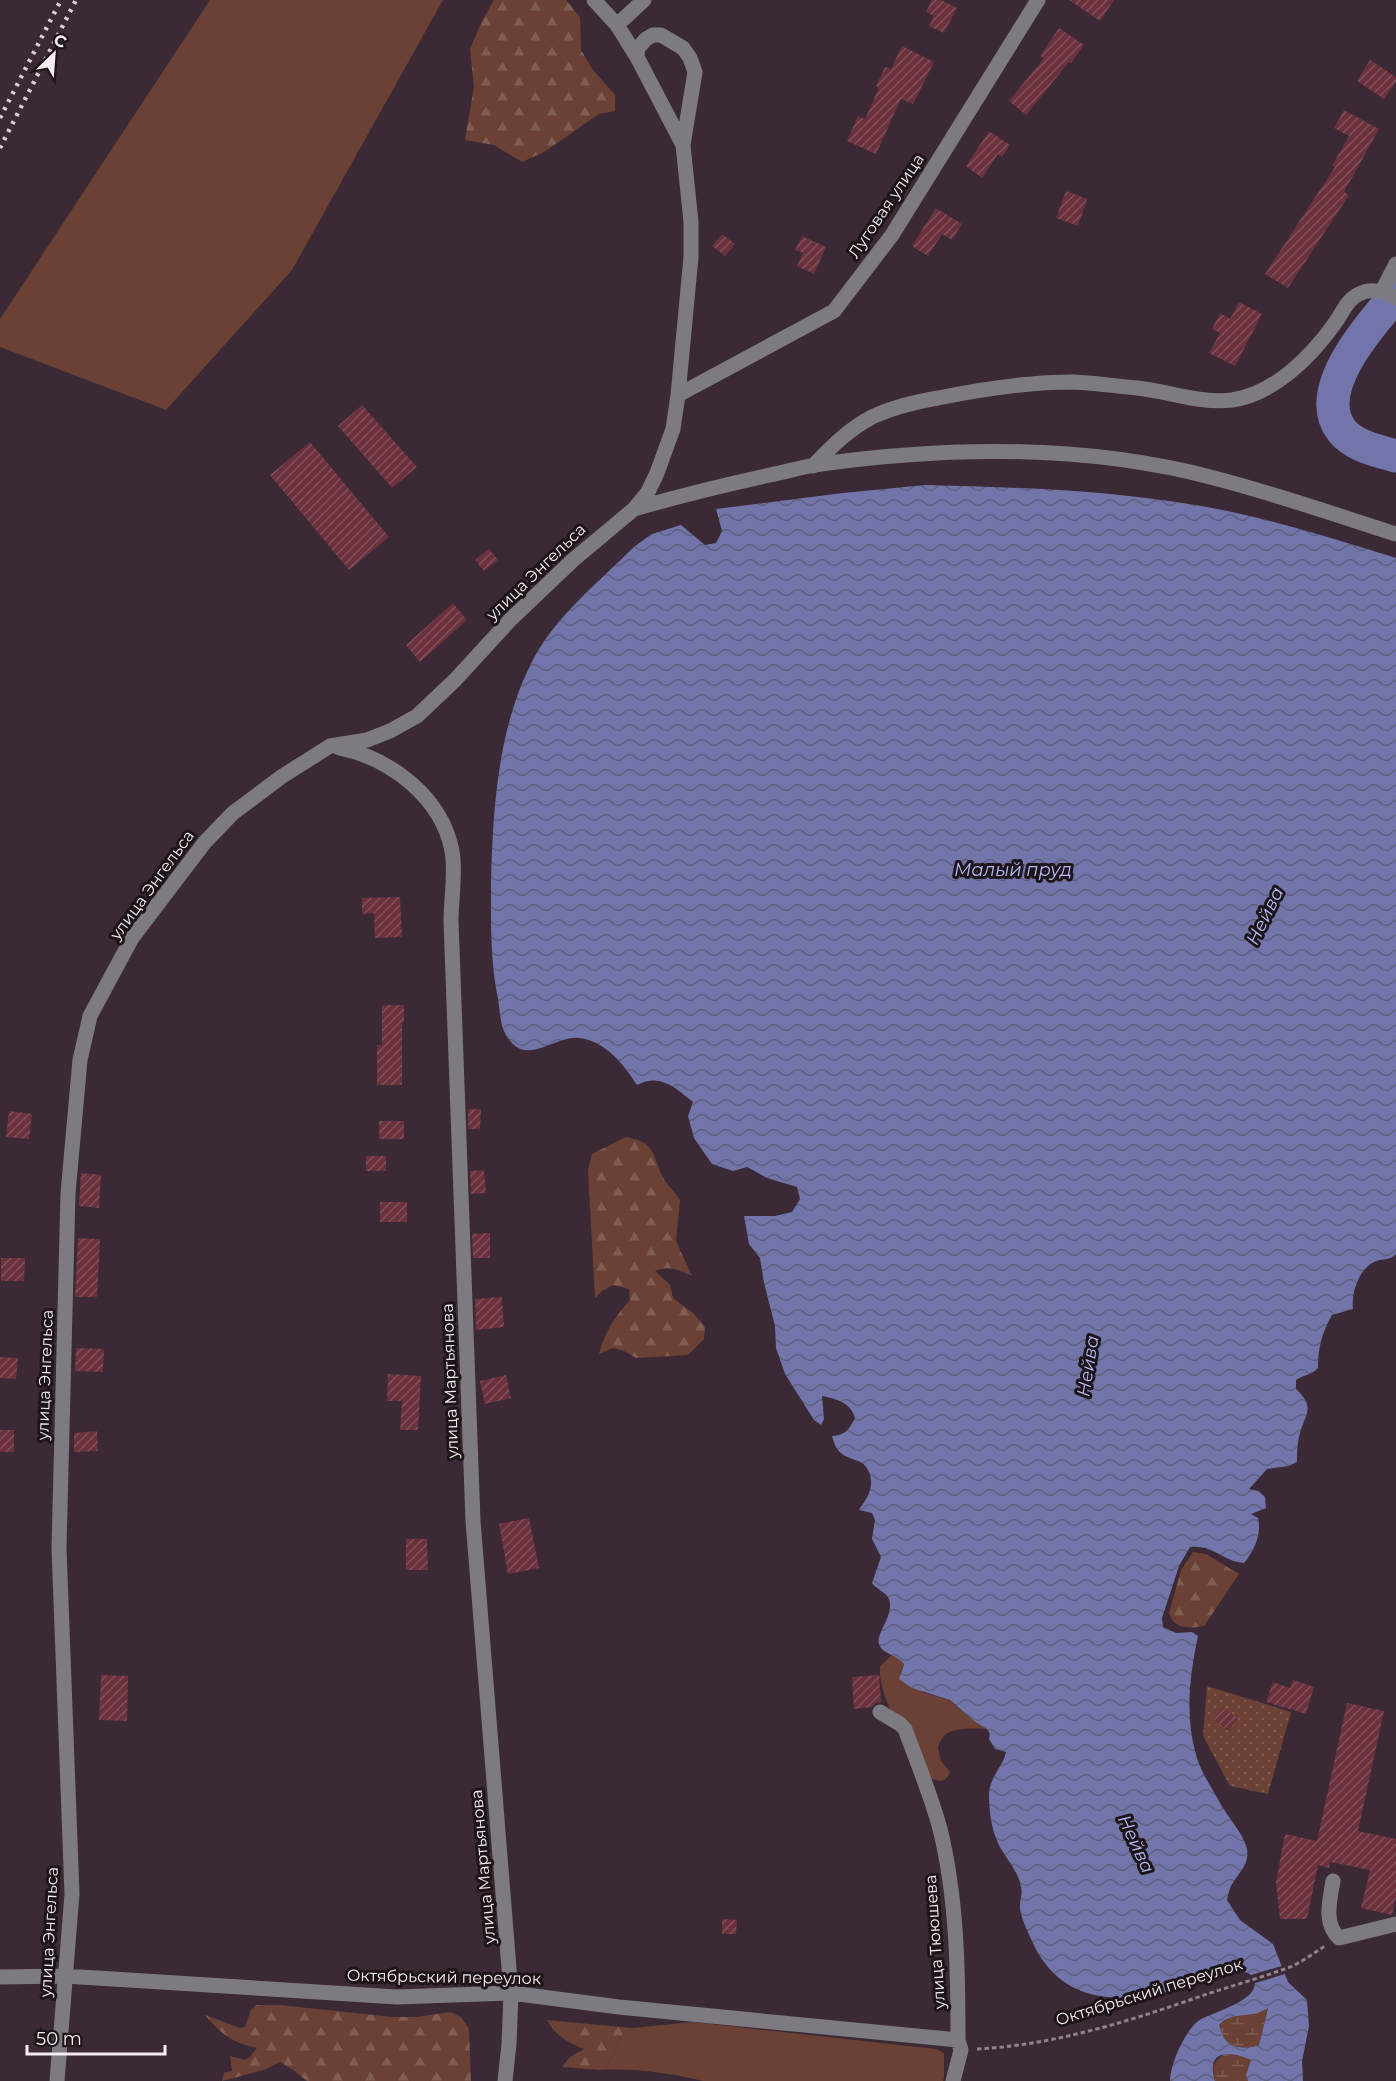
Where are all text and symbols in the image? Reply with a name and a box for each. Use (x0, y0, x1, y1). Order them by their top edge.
north arrow (24, 24, 84, 84)
text: С (51, 30, 70, 52)
street label: Луговая улица (844, 150, 928, 262)
street label: улица Энгельса (482, 520, 590, 625)
street label: улица Энгельса (105, 827, 198, 944)
water label: Малый пруд (954, 859, 1072, 881)
water label: Нейва (1242, 883, 1288, 949)
street label: улица Мартьянова (438, 1303, 462, 1460)
street label: улица Энгельса (33, 1309, 57, 1442)
water label: Нейва (1072, 1334, 1104, 1398)
street label: улица Мартьянова (467, 1789, 499, 1946)
water label: Нейва (1113, 1811, 1159, 1877)
street label: улица Энгельса (36, 1866, 62, 1999)
street label: улица Тююшева (921, 1874, 949, 2011)
street label: Октябрьский переулок (1053, 1954, 1245, 2030)
street label: Октябрьский переулок (347, 1966, 542, 1988)
scale bar (27, 2018, 165, 2056)
text: 50 m (36, 2028, 82, 2050)

